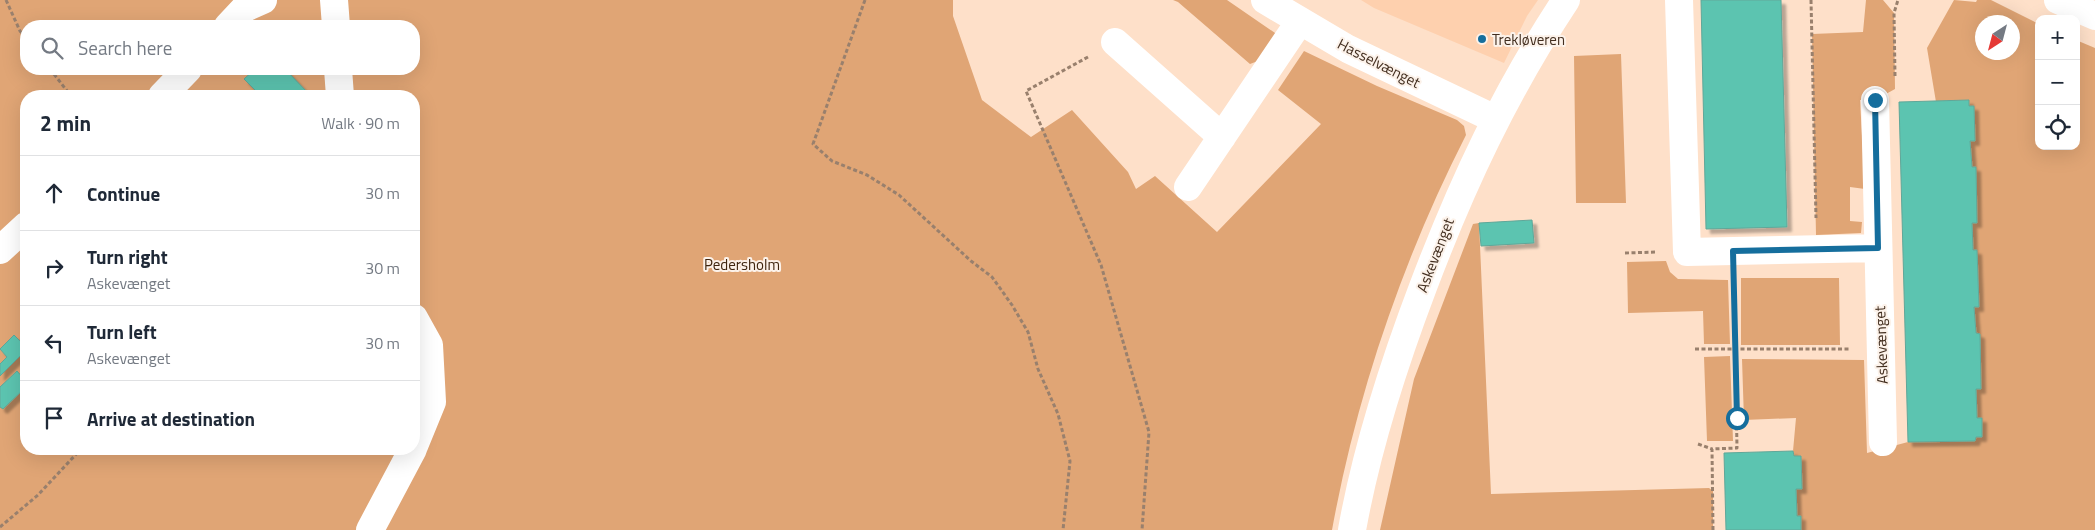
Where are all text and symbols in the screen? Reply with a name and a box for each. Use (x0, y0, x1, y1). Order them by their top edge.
north arrow (1975, 15, 2020, 60)
map controls (2035, 15, 2080, 150)
button: + (2035, 15, 2080, 60)
search box (20, 20, 420, 75)
place label: Trekløveren (1492, 28, 1565, 51)
street label: Hasselvænget (1334, 32, 1425, 94)
text: Search here (78, 33, 172, 62)
marker: Trekløveren (1476, 33, 1488, 45)
icon: search (38, 34, 66, 62)
button: − (2035, 60, 2080, 105)
route end (1864, 89, 1887, 112)
button: locate (2035, 105, 2080, 150)
text: 2 min (40, 107, 91, 139)
text: Walk · 90 m (321, 111, 400, 135)
icon: ahead (40, 179, 68, 207)
text: Continue (87, 179, 160, 208)
text: 30 m (365, 181, 400, 205)
street label: Askevænget (1410, 214, 1460, 296)
text: Turn right (87, 242, 168, 271)
park label: Pedersholm (704, 253, 780, 276)
icon: right (40, 254, 68, 282)
text: 30 m (365, 256, 400, 280)
text: Askevænget (87, 271, 170, 295)
street label: Askevænget (1868, 305, 1894, 384)
text: Turn left (87, 317, 157, 346)
icon: left (40, 329, 68, 357)
text: 30 m (365, 331, 400, 355)
text: Askevænget (87, 346, 170, 370)
icon: arrive (40, 404, 68, 432)
text: Arrive at destination (87, 404, 255, 433)
route start (1726, 407, 1749, 430)

